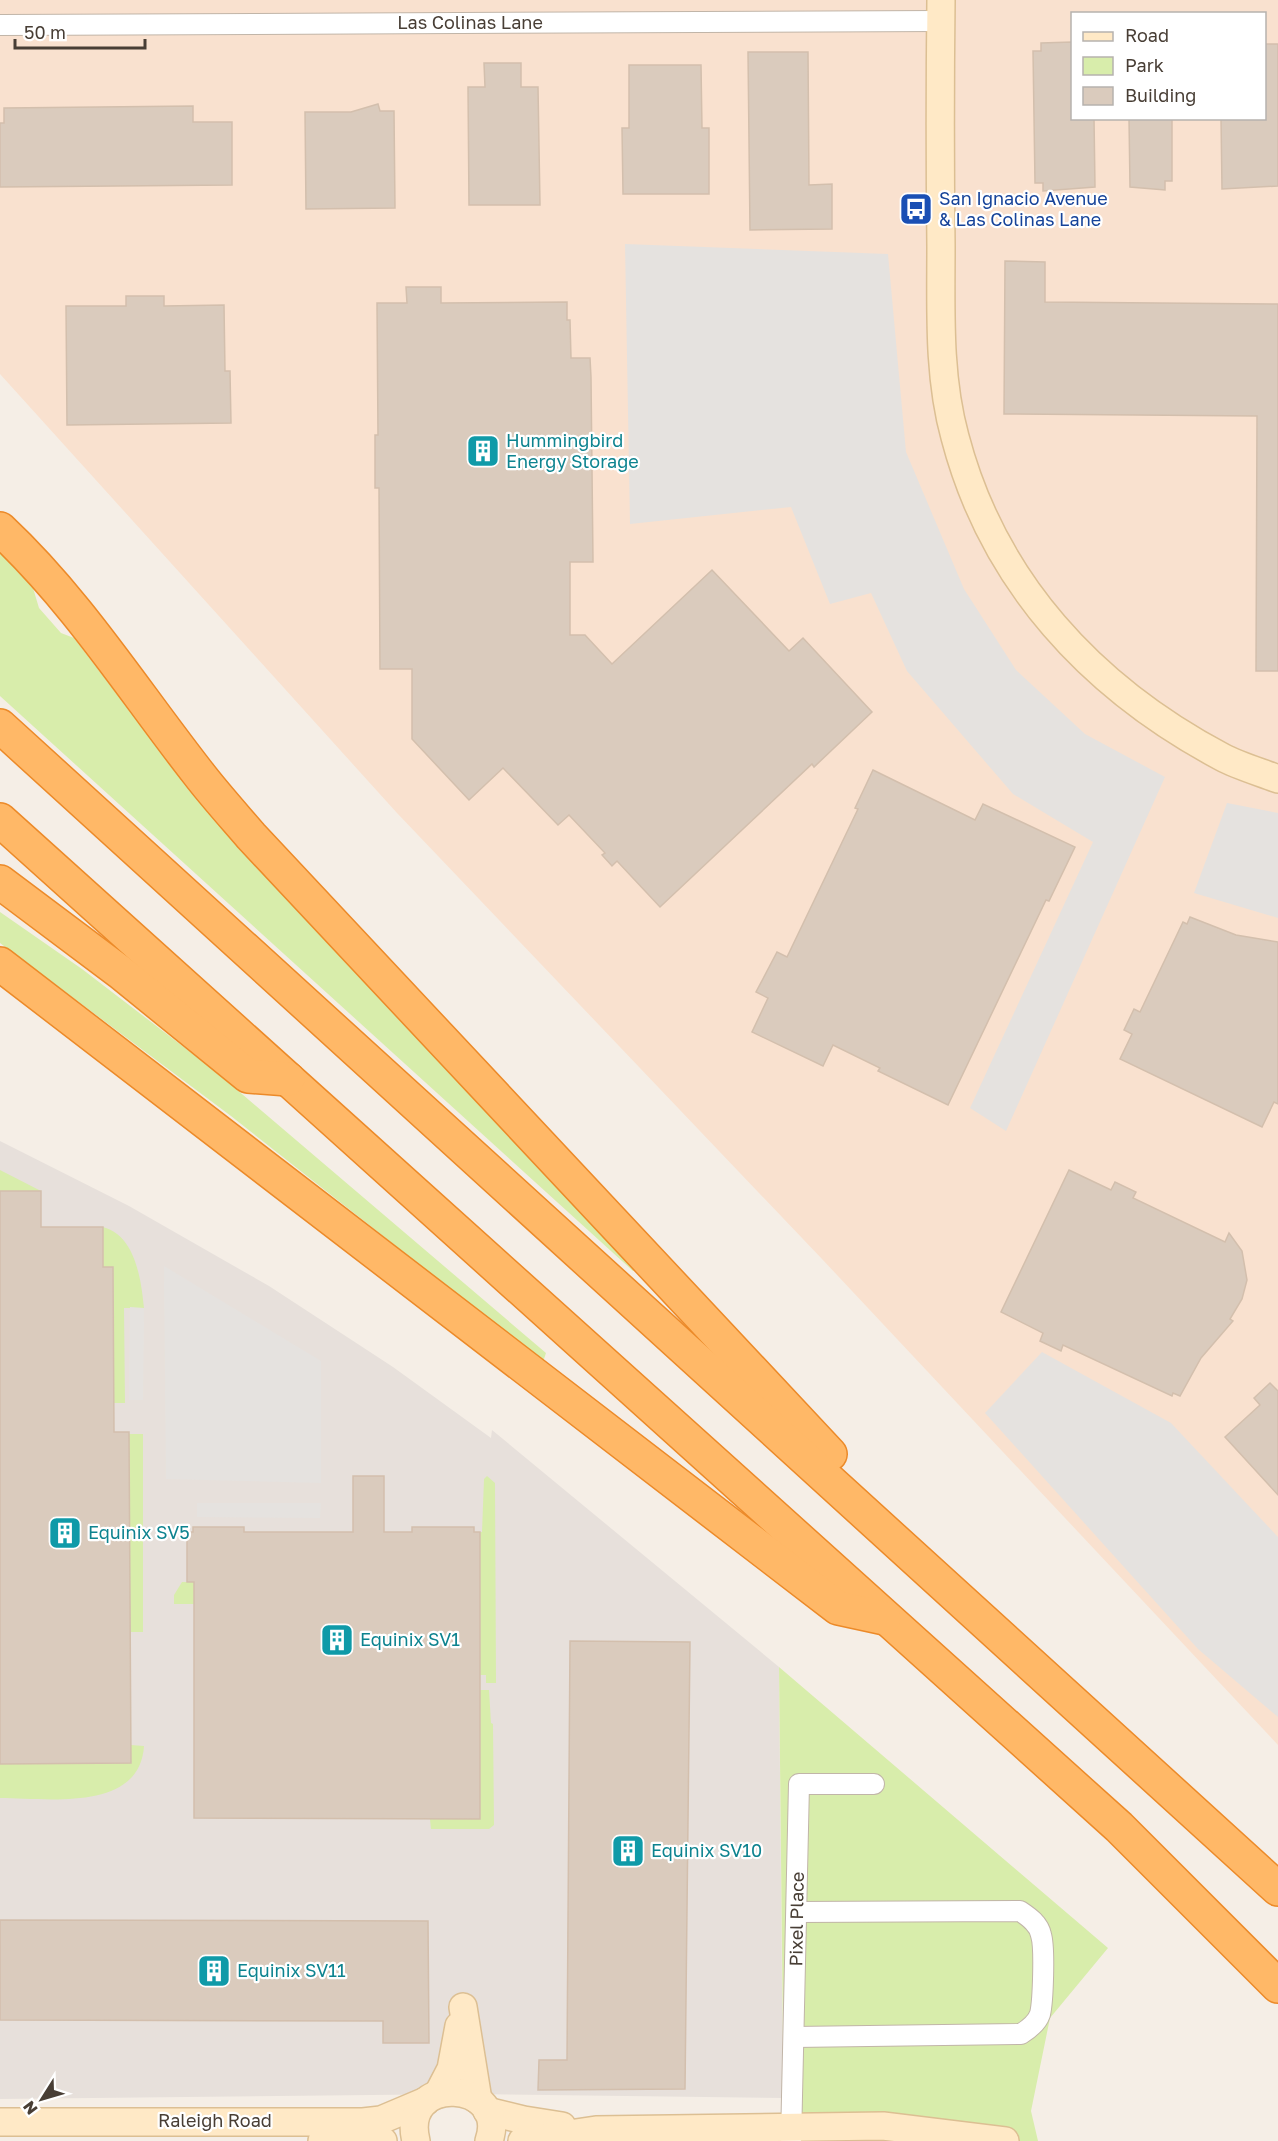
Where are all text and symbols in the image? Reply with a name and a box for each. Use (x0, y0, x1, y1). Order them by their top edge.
street label: Las Colinas Lane (397, 11, 543, 33)
scale bar (15, 12, 146, 50)
legend (1071, 12, 1266, 120)
text: 50 m (24, 21, 66, 43)
text: Road (1125, 24, 1169, 46)
text: Park (1125, 54, 1164, 76)
text: Building (1125, 84, 1196, 106)
place label: San Ignacio Avenue & Las Colinas Lane (939, 187, 1108, 230)
bus stop icon: San Ignacio Avenue & Las Colinas Lane (898, 191, 934, 227)
place label: Hummingbird Energy Storage (506, 429, 639, 472)
building icon: Hummingbird Energy Storage (465, 433, 501, 469)
building icon: Equinix SV5 (47, 1515, 83, 1551)
place label: Equinix SV5 (88, 1521, 190, 1543)
building icon: Equinix SV1 (319, 1622, 355, 1658)
place label: Equinix SV1 (360, 1628, 460, 1650)
building icon: Equinix SV10 (610, 1833, 646, 1869)
place label: Equinix SV10 (651, 1839, 762, 1861)
street label: Pixel Place (784, 1871, 808, 1967)
building icon: Equinix SV11 (196, 1953, 232, 1989)
place label: Equinix SV11 (237, 1959, 346, 1981)
north arrow (12, 2069, 72, 2129)
text: N (18, 2097, 42, 2119)
street label: Raleigh Road (158, 2109, 272, 2131)

